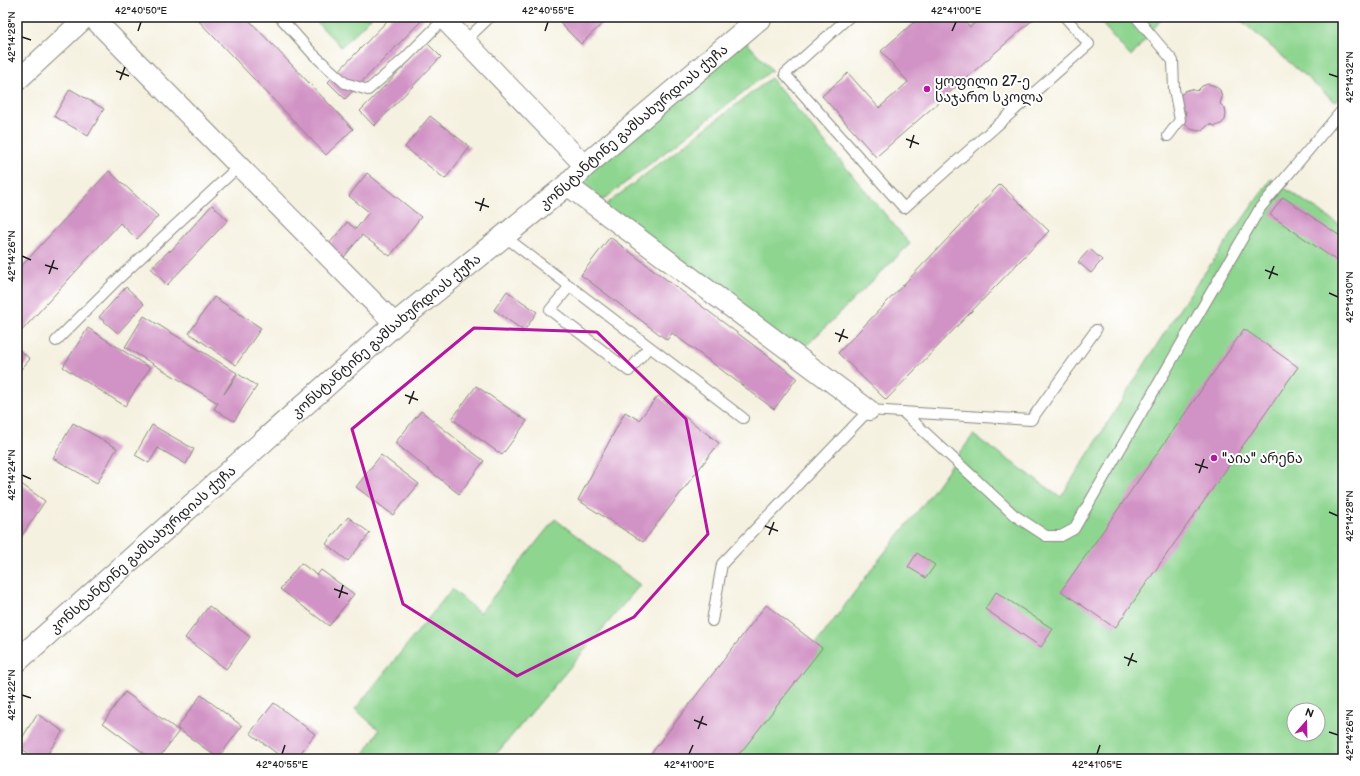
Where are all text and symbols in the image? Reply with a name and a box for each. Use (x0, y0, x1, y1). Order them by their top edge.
text: 42°40'50"E (115, 5, 168, 17)
text: 42°40'55"E (522, 5, 575, 17)
text: 42°41'00"E (931, 5, 982, 17)
text: 42°14'28"N (6, 11, 18, 63)
street label: კონსტანტინე გამსახურდიას ქუჩა (536, 41, 731, 213)
text: 42°14'32"N (1344, 51, 1356, 103)
place label: ყოფილი 27-ე საჯარო სკოლა (935, 73, 1043, 106)
marker: ყოფილი 27-ე საჯარო სკოლა (922, 84, 932, 94)
text: 42°14'26"N (6, 230, 18, 282)
street label: კონსტანტინე გამსახურდიას ქუჩა (288, 250, 484, 421)
text: 42°14'30"N (1344, 271, 1356, 323)
text: 42°14'24"N (6, 449, 18, 501)
place label: "აია" არენა (1222, 450, 1303, 467)
marker: "აია" არენა (1209, 453, 1219, 463)
street label: კონსტანტინე გამსახურდიას ქუჩა (46, 462, 239, 637)
text: 42°14'28"N (1344, 490, 1356, 542)
text: 42°14'22"N (6, 669, 18, 721)
north arrow (1286, 702, 1326, 742)
text: N (1303, 706, 1315, 721)
text: 42°14'26"N (1344, 709, 1356, 761)
text: 42°40'55"E (256, 759, 309, 771)
text: 42°41'00"E (664, 759, 715, 771)
text: 42°41'05"E (1072, 759, 1123, 771)

